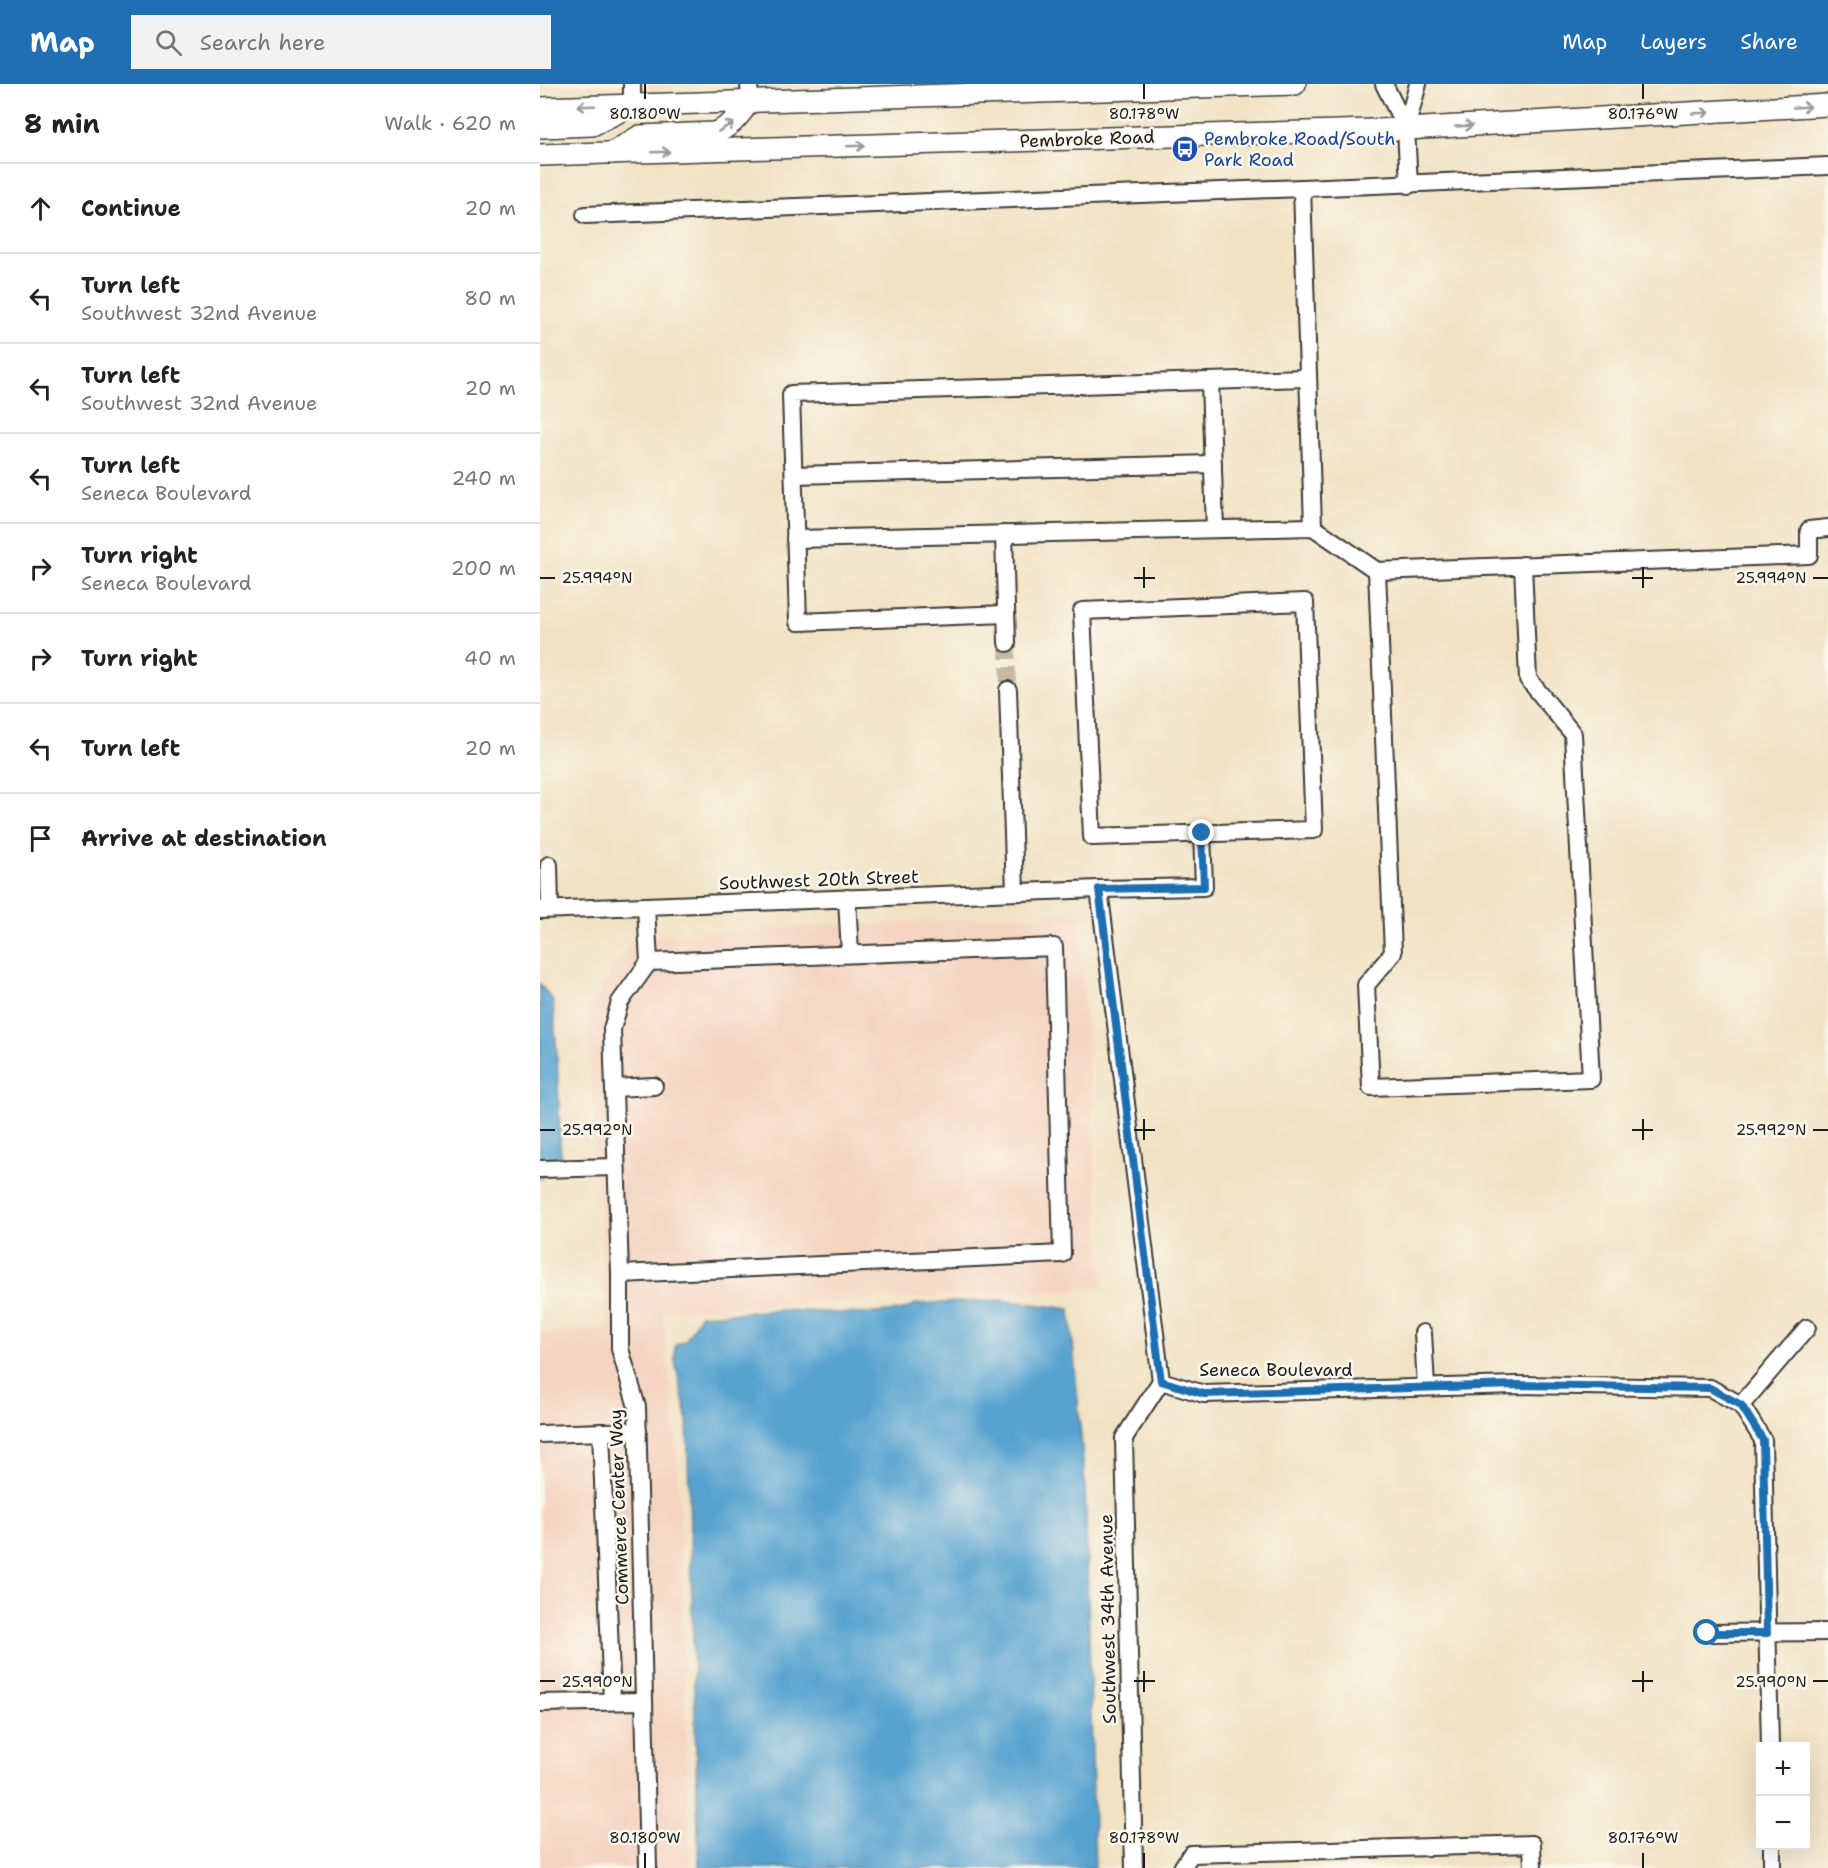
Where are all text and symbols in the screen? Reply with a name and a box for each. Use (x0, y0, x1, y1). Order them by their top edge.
search box (131, 15, 551, 69)
text: Map (30, 23, 95, 61)
icon: search (152, 26, 185, 59)
text: Search here (200, 28, 325, 57)
text: Map (1562, 28, 1607, 56)
text: Layers (1640, 28, 1707, 56)
text: Share (1740, 28, 1798, 56)
one-way arrow (577, 100, 597, 112)
one-way arrow (1792, 101, 1812, 112)
text: 80.180°W (609, 104, 681, 124)
text: 80.178°W (1109, 104, 1179, 124)
text: 80.176°W (1608, 104, 1678, 124)
text: 8 min (24, 106, 100, 141)
one-way arrow (1691, 107, 1711, 118)
text: Walk · 620 m (384, 110, 516, 136)
one-way arrow (1454, 120, 1474, 131)
one-way arrow (717, 121, 734, 133)
street label: Pembroke Road (1019, 125, 1155, 153)
place label: Pembroke Road/South Park Road (1204, 127, 1395, 172)
bus stop icon: Pembroke Road/South Park Road (1170, 134, 1200, 164)
one-way arrow (846, 140, 866, 152)
one-way arrow (651, 147, 671, 158)
icon: ahead (24, 192, 57, 225)
text: Continue (81, 194, 181, 223)
text: 20 m (465, 195, 516, 221)
text: Turn left (81, 271, 180, 300)
icon: left (24, 282, 57, 315)
text: 80 m (464, 285, 516, 311)
text: Southwest 32nd Avenue (81, 300, 317, 326)
text: Turn left (81, 361, 180, 390)
icon: left (24, 372, 57, 405)
text: 20 m (465, 375, 516, 401)
text: Southwest 32nd Avenue (81, 390, 317, 416)
text: Turn left (81, 451, 180, 480)
icon: left (24, 462, 57, 495)
text: 240 m (451, 465, 516, 491)
text: Seneca Boulevard (81, 480, 251, 506)
text: Turn right (81, 541, 198, 570)
icon: right (24, 552, 57, 585)
text: 200 m (451, 555, 516, 581)
text: 25.994°N (562, 568, 632, 588)
text: 25.994°N (1736, 568, 1806, 588)
text: Seneca Boulevard (81, 570, 251, 596)
icon: right (24, 642, 57, 675)
text: Turn right (81, 644, 198, 673)
text: 40 m (464, 645, 516, 671)
icon: left (24, 732, 57, 765)
text: Turn left (81, 734, 180, 763)
text: 20 m (465, 735, 516, 761)
route end (1188, 819, 1214, 845)
icon: arrive (24, 822, 57, 855)
text: Arrive at destination (81, 824, 327, 853)
street label: Southwest 20th Street (719, 865, 919, 895)
text: 25.992°N (562, 1120, 632, 1140)
text: 25.992°N (1736, 1120, 1806, 1140)
street label: Seneca Boulevard (1199, 1358, 1353, 1382)
street label: Commerce Center Way (604, 1409, 634, 1605)
street label: Southwest 34th Avenue (1094, 1514, 1122, 1724)
route start (1693, 1619, 1719, 1645)
text: 25.990°N (561, 1672, 633, 1692)
text: 25.990°N (1735, 1672, 1807, 1692)
map controls (1756, 1742, 1810, 1850)
button: + (1756, 1742, 1810, 1796)
button: − (1756, 1796, 1810, 1850)
text: 80.180°W (609, 1828, 681, 1848)
text: 80.178°W (1109, 1828, 1179, 1848)
text: 80.176°W (1608, 1828, 1678, 1848)

